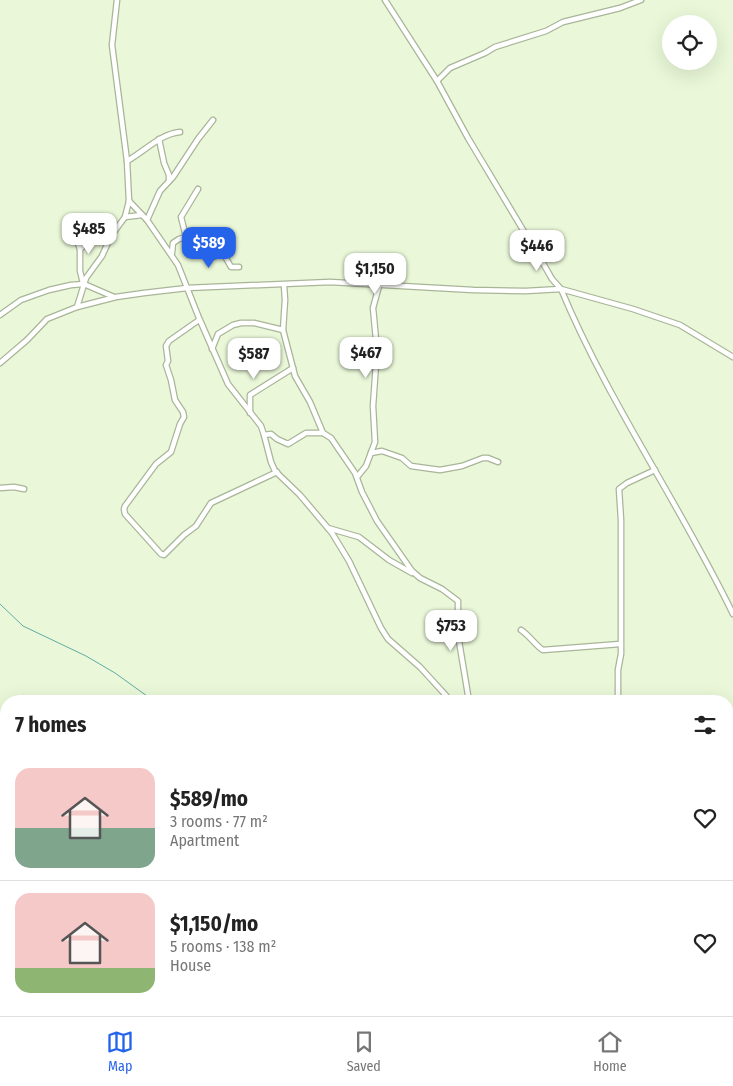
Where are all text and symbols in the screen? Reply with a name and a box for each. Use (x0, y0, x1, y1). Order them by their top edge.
map controls (662, 15, 717, 70)
button: locate (662, 15, 717, 70)
pin: $485 (59, 212, 119, 255)
text: $485 (73, 219, 105, 238)
pin: $589 (179, 226, 239, 269)
pin: $446 (507, 230, 567, 272)
text: $589 (193, 233, 225, 252)
text: $446 (521, 236, 553, 255)
pin: $1,150 (334, 252, 416, 295)
text: $1,150 (355, 259, 395, 278)
pin: $467 (336, 336, 396, 379)
pin: $587 (224, 338, 284, 380)
text: $467 (350, 343, 382, 362)
text: $587 (239, 344, 269, 363)
pin: $753 (421, 610, 481, 652)
text: $753 (436, 616, 466, 635)
icon: filters (691, 711, 719, 739)
text: 7 homes (15, 712, 86, 738)
text: $589/mo (170, 786, 248, 812)
icon: home (55, 788, 115, 848)
icon: heart (691, 804, 719, 832)
text: 3 rooms · 77 m² (170, 812, 268, 831)
text: Apartment (170, 831, 239, 850)
text: $1,150/mo (170, 911, 258, 937)
icon: home (55, 913, 115, 973)
icon: heart (691, 929, 719, 957)
text: 5 rooms · 138 m² (170, 937, 276, 956)
text: House (170, 956, 211, 975)
tab: Map (106, 1028, 134, 1075)
tab: Saved (347, 1028, 381, 1075)
tab: Home (593, 1028, 627, 1075)

